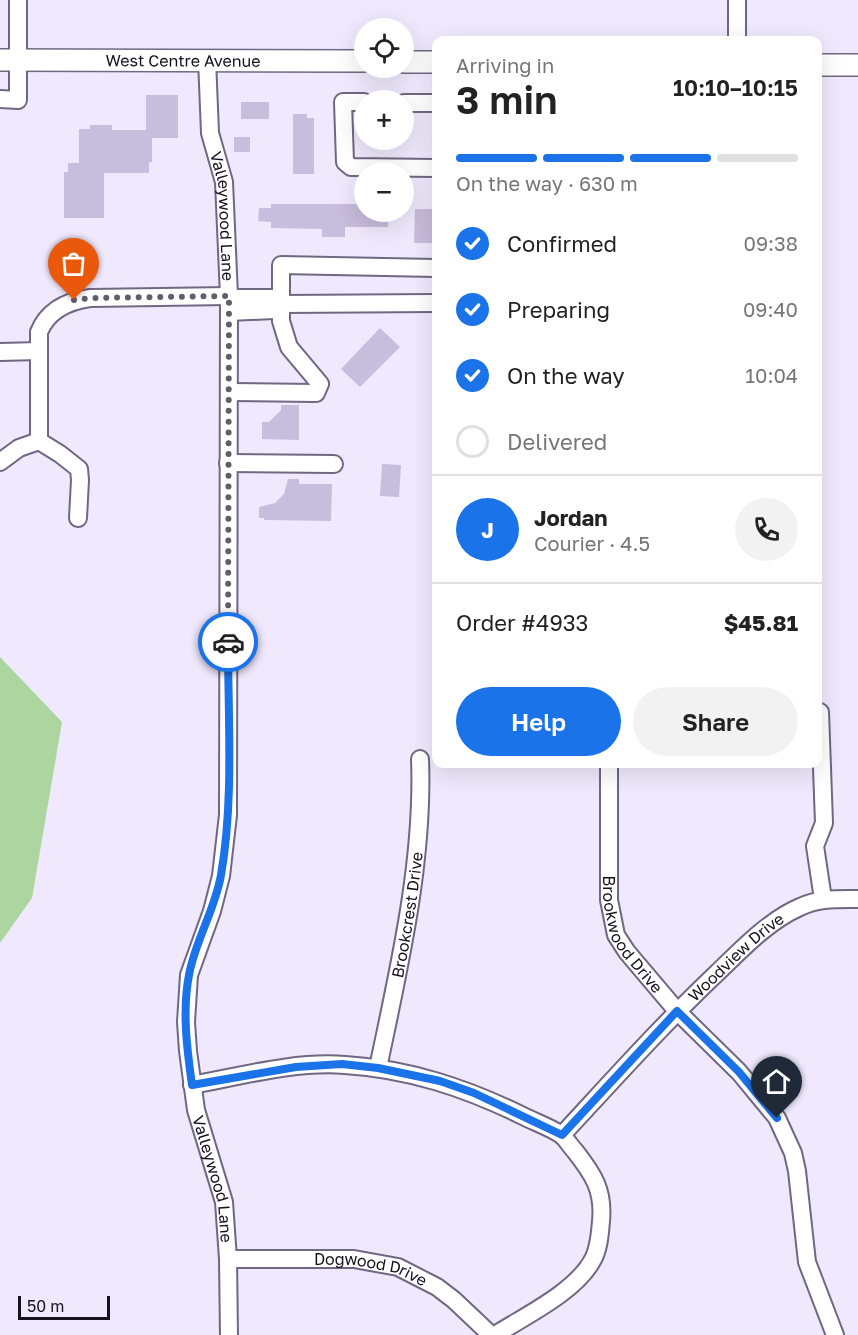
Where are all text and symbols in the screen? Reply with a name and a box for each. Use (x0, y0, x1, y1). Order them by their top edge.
map controls (354, 18, 414, 222)
button: locate (354, 18, 414, 78)
street label: West Centre Avenue (105, 50, 261, 71)
text: Arriving in (456, 53, 554, 77)
text: 10:10–10:15 (673, 74, 798, 101)
text: 3 min (456, 76, 558, 123)
button: + (354, 90, 414, 150)
street label: Valleywood Lane (206, 149, 238, 282)
button: − (354, 162, 414, 222)
text: On the way · 630 m (456, 171, 638, 195)
icon: check (456, 227, 489, 260)
text: Confirmed (507, 230, 617, 257)
text: 09:38 (744, 231, 798, 255)
pin (48, 238, 99, 300)
icon: bag (57, 247, 90, 280)
icon: check (456, 293, 489, 326)
text: Preparing (507, 296, 610, 323)
text: 09:40 (743, 297, 798, 321)
icon: check (456, 359, 489, 392)
text: On the way (507, 362, 625, 389)
text: 10:04 (745, 363, 798, 387)
text: Delivered (507, 428, 607, 455)
button: phone (735, 498, 798, 561)
text: Jordan (534, 504, 608, 531)
text: J (481, 516, 494, 543)
text: Courier · 4.5 (534, 531, 650, 555)
text: Order #4933 (456, 609, 588, 636)
text: $45.81 (724, 609, 798, 636)
courier (198, 612, 258, 672)
icon: car (212, 626, 245, 659)
button: Help (456, 687, 621, 756)
button: Share (633, 687, 798, 756)
street label: Brookcrest Drive (387, 851, 427, 980)
street label: Brookwood Drive (599, 876, 667, 997)
street label: Woodview Drive (684, 908, 787, 1006)
pin (751, 1056, 802, 1118)
icon: home (760, 1065, 793, 1098)
street label: Valleywood Lane (188, 1113, 237, 1243)
street label: Dogwood Drive (314, 1249, 430, 1290)
scale bar (18, 1293, 110, 1320)
text: 50 m (27, 1296, 64, 1316)

